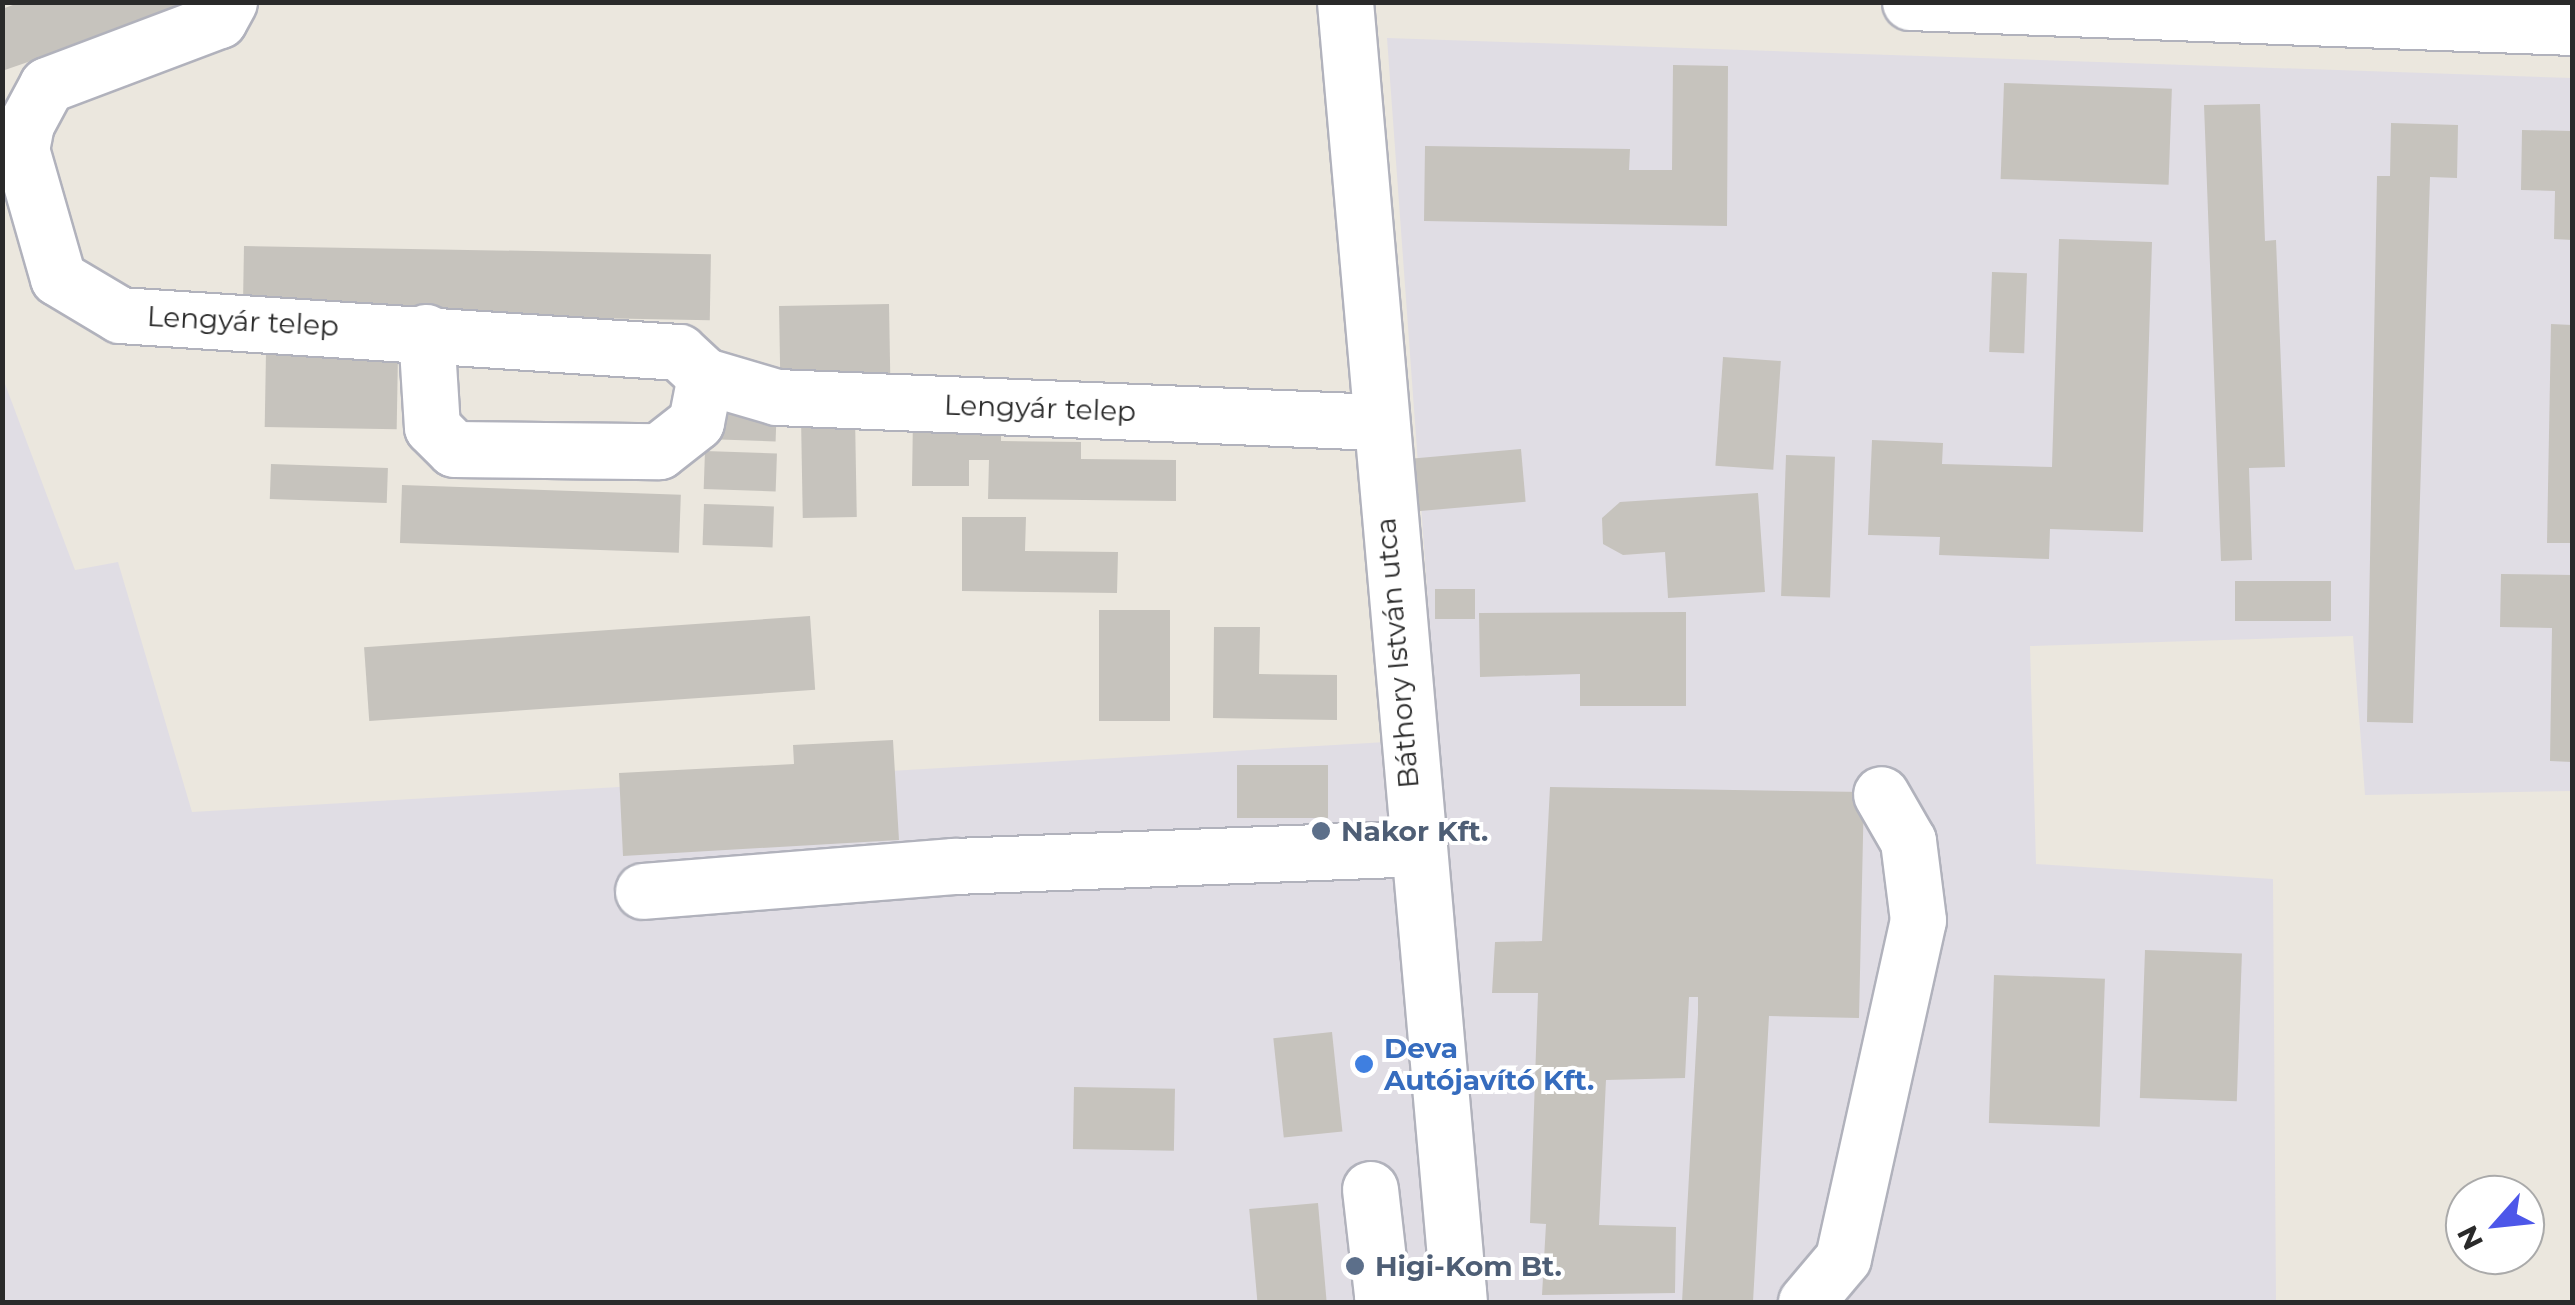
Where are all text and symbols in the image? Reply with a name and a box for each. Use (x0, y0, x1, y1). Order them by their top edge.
street label: Lengyár telep (146, 299, 340, 343)
street label: Lengyár telep (943, 388, 1137, 428)
street label: Báthory István utca (1368, 516, 1426, 790)
place label: Nakor Kft. (1341, 814, 1488, 848)
marker: Nakor Kft. (1310, 820, 1332, 842)
place label: Deva Autójavító Kft. (1384, 1031, 1594, 1097)
marker: Deva Autójavító Kft. (1353, 1053, 1375, 1075)
north arrow (2445, 1175, 2545, 1275)
text: N (2450, 1220, 2490, 1256)
place label: Higi-Kom Bt. (1375, 1249, 1562, 1283)
marker: Higi-Kom Bt. (1344, 1255, 1366, 1277)

